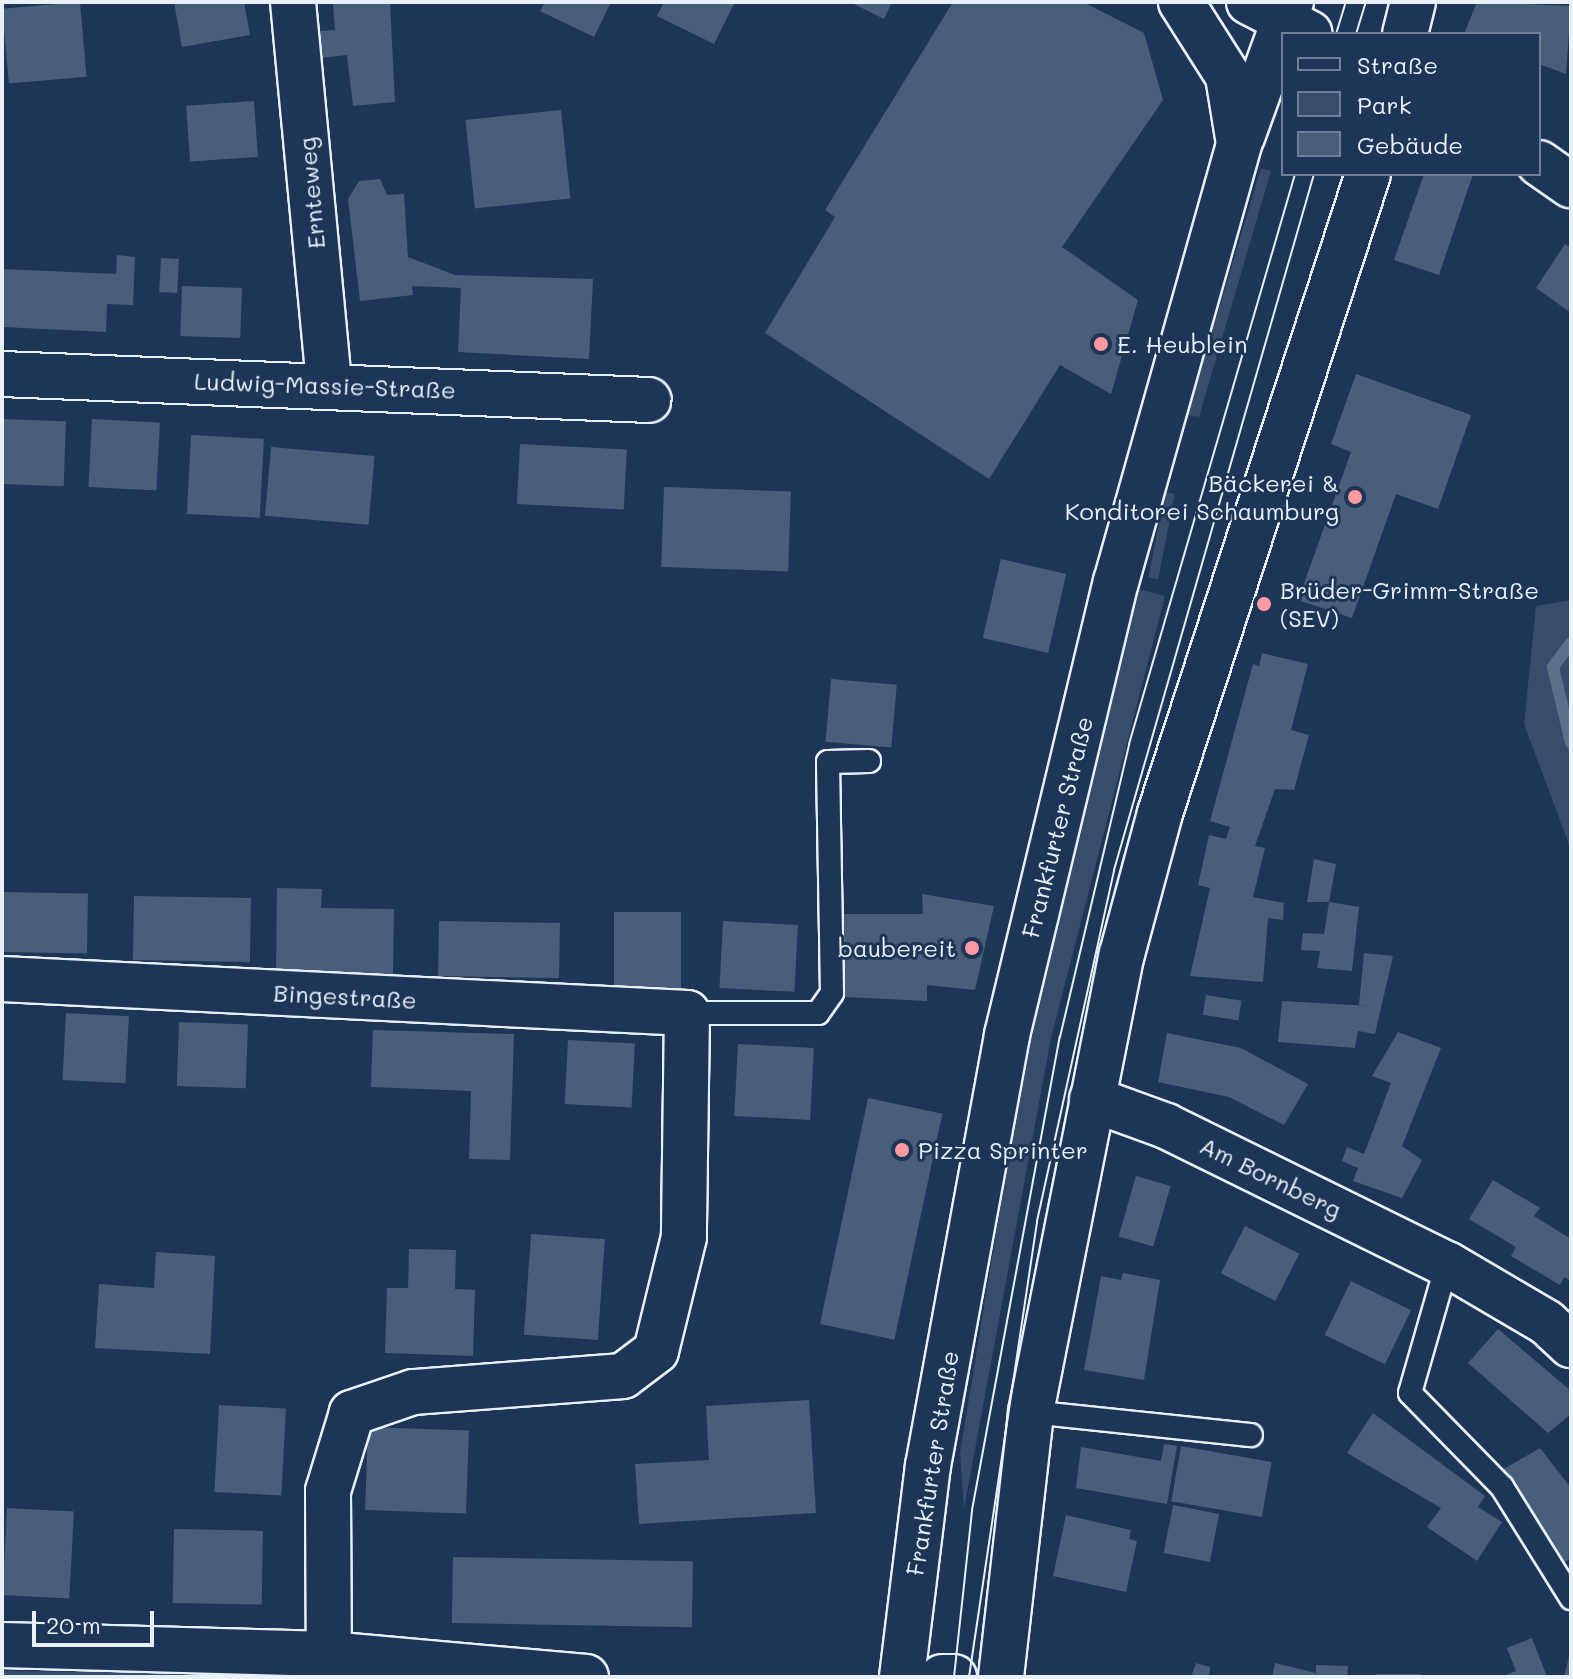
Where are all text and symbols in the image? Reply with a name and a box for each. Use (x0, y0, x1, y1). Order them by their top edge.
legend (1281, 32, 1541, 176)
text: Straße (1357, 49, 1438, 80)
text: Park (1357, 89, 1411, 120)
text: Gebäude (1357, 129, 1463, 160)
street label: Ernteweg (292, 136, 330, 250)
place label: E. Heublein (1117, 330, 1247, 358)
marker: E. Heublein (1092, 335, 1110, 353)
street label: Ludwig-Massie-Straße (194, 366, 456, 404)
place label: Bäckerei & Konditorei Schaumburg (1065, 469, 1339, 525)
marker: Bäckerei & Konditorei Schaumburg (1346, 488, 1364, 506)
place label: Brüder-Grimm-Straße (SEV) (1280, 576, 1539, 632)
marker: Brüder-Grimm-Straße (SEV) (1255, 595, 1273, 613)
street label: Frankfurter Straße (1016, 713, 1098, 941)
place label: baubereit (838, 934, 956, 962)
marker: baubereit (963, 939, 981, 957)
street label: Bingestraße (273, 978, 417, 1014)
street label: Am Bornberg (1195, 1130, 1347, 1224)
place label: Pizza Sprinter (918, 1136, 1088, 1164)
marker: Pizza Sprinter (893, 1141, 911, 1159)
street label: Frankfurter Straße (900, 1349, 964, 1577)
scale bar (36, 1595, 158, 1645)
text: 20 m (46, 1609, 101, 1640)

